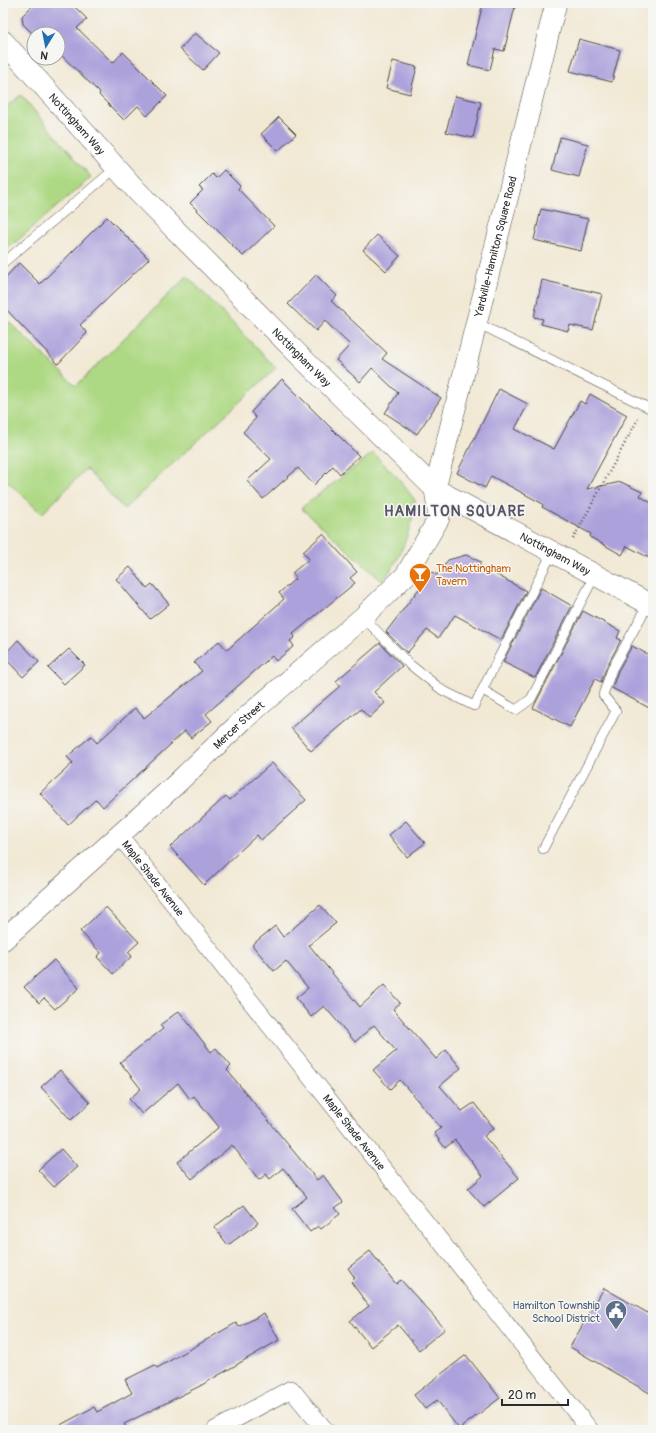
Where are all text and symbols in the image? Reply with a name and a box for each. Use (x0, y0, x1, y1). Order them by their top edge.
north arrow (26, 26, 66, 66)
text: N (39, 48, 49, 62)
street label: Nottingham Way (46, 91, 108, 158)
street label: Yardville-Hamilton Square Road (472, 175, 520, 319)
street label: Nottingham Way (269, 326, 333, 390)
district label: HAMILTON SQUARE (384, 502, 526, 521)
street label: Nottingham Way (518, 530, 593, 578)
bar icon: The Nottingham Tavern (407, 561, 433, 594)
place label: The Nottingham Tavern (436, 562, 511, 588)
street label: Mercer Street (211, 698, 267, 752)
street label: Maple Shade Avenue (119, 838, 187, 919)
street label: Maple Shade Avenue (320, 1092, 388, 1173)
public building icon: Hamilton Township School District (603, 1298, 629, 1331)
place label: Hamilton Township School District (513, 1299, 601, 1325)
scale bar (502, 1381, 568, 1407)
text: 20 m (508, 1388, 537, 1403)

